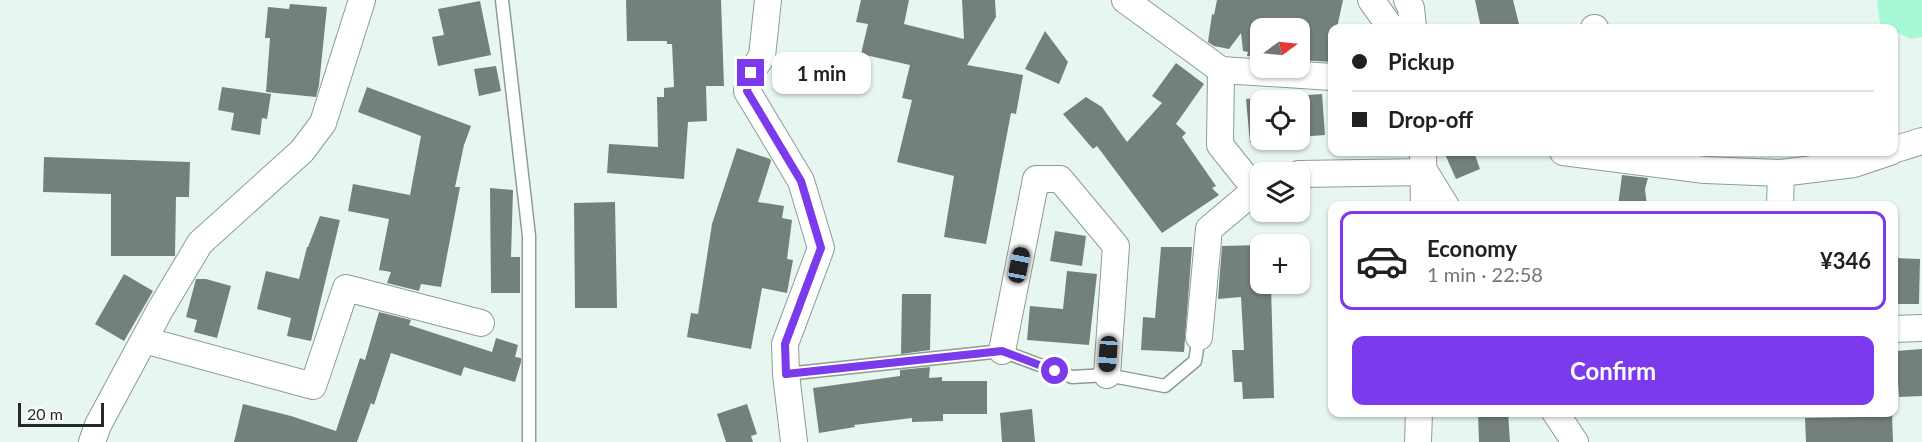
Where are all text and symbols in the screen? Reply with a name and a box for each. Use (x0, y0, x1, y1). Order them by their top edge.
north arrow (1250, 18, 1310, 78)
map controls (1250, 18, 1310, 294)
text: Pickup (1388, 48, 1454, 75)
callout: 1 min (772, 52, 871, 94)
route end (737, 59, 764, 86)
text: 1 min (797, 61, 846, 85)
button: locate (1250, 90, 1310, 150)
text: Drop-off (1388, 106, 1473, 133)
button: layers (1250, 162, 1310, 222)
button: + (1250, 234, 1310, 294)
icon: car (1355, 234, 1409, 288)
text: Economy (1427, 235, 1517, 262)
car (1007, 246, 1031, 284)
text: ¥346 (1820, 247, 1871, 274)
text: 1 min · 22:58 (1427, 262, 1543, 286)
car (1098, 335, 1118, 373)
button: Confirm (1352, 336, 1874, 405)
route start (1041, 357, 1068, 384)
scale bar (18, 400, 104, 428)
text: 20 m (27, 404, 63, 423)

